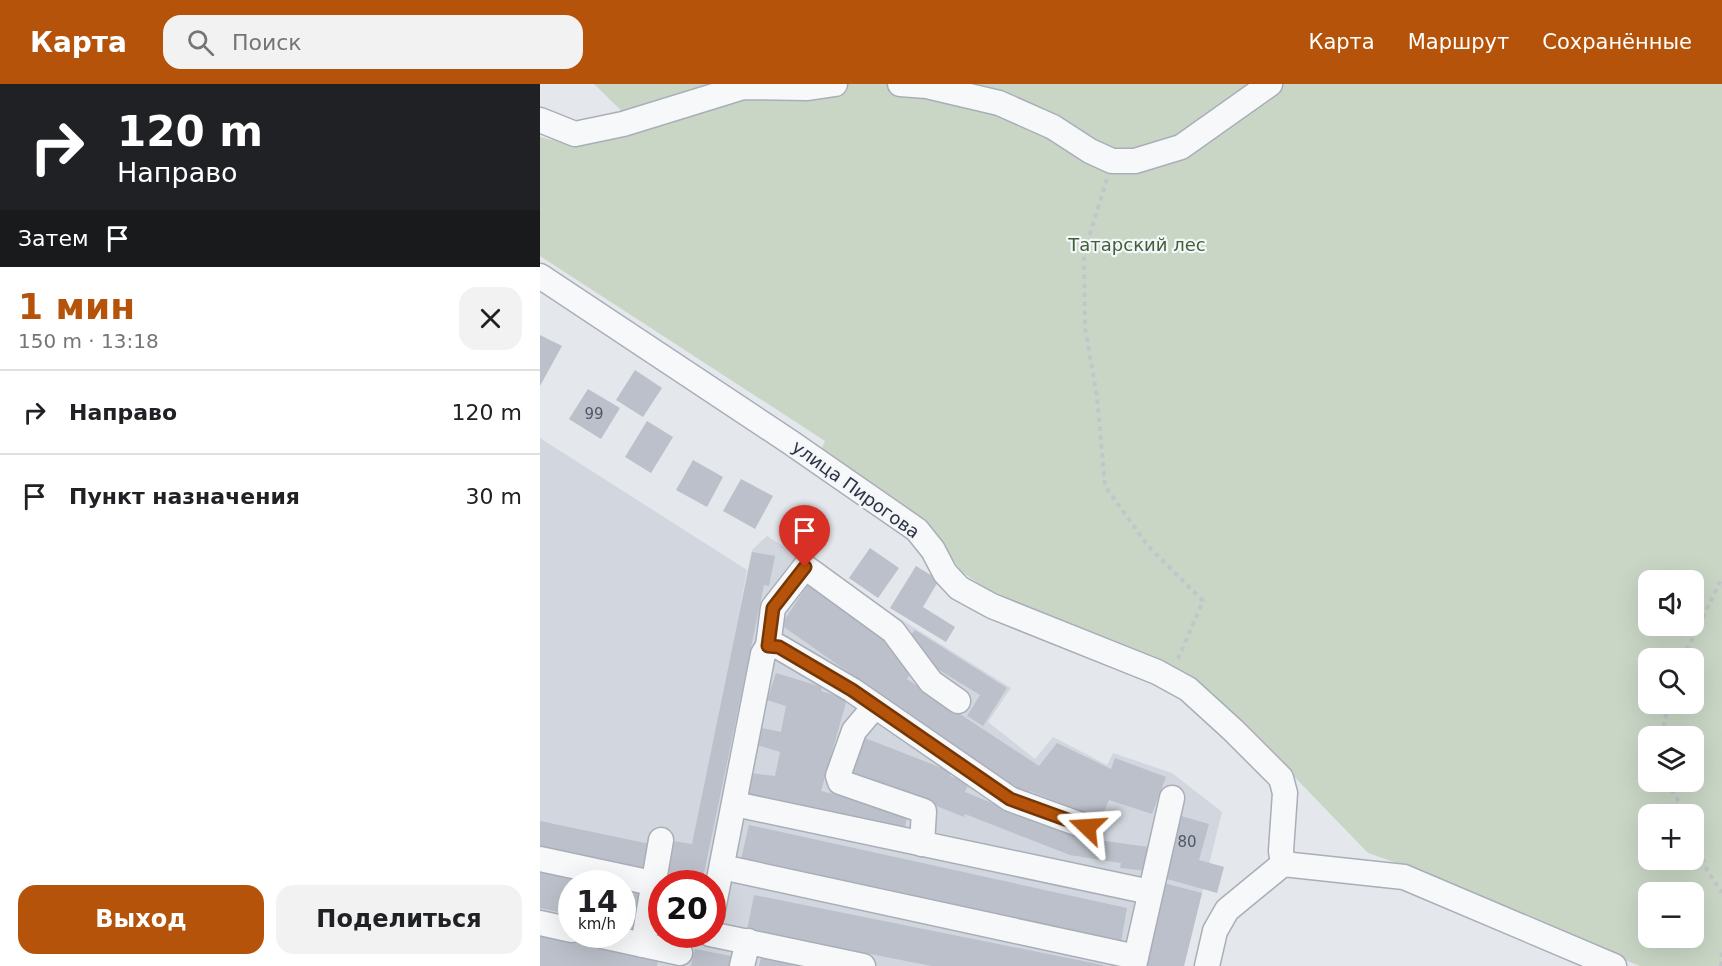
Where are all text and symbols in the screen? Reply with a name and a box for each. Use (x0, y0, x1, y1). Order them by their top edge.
search box (163, 15, 583, 69)
text: Карта (30, 26, 127, 59)
icon: search (184, 26, 217, 59)
text: Поиск (232, 30, 302, 55)
text: Карта (1309, 30, 1375, 54)
text: Маршрут (1408, 30, 1509, 54)
text: Сохранённые (1542, 30, 1692, 54)
text: 120 m (117, 107, 263, 156)
icon: right (18, 108, 96, 186)
text: Направо (117, 157, 238, 188)
icon: arrive (101, 222, 134, 255)
text: Затем (18, 226, 89, 251)
park label: Татарский лес (1067, 234, 1206, 255)
text: 1 мин (18, 286, 135, 327)
button: close (459, 287, 522, 350)
text: 150 m · 13:18 (18, 329, 159, 353)
icon: right (18, 396, 51, 429)
text: Направо (69, 400, 177, 425)
text: 120 m (452, 400, 522, 425)
house number: 99 (584, 405, 604, 423)
street label: улица Пирогова (788, 436, 924, 542)
icon: arrive (18, 480, 51, 513)
text: Пункт назначения (69, 484, 300, 509)
text: 30 m (466, 484, 522, 509)
pin (779, 505, 830, 567)
icon: arrive (788, 514, 821, 547)
map controls (1638, 570, 1704, 948)
button: sound (1638, 570, 1704, 636)
button: search (1638, 648, 1704, 714)
button: layers (1638, 726, 1704, 792)
position arrow (1055, 795, 1119, 859)
button: + (1638, 804, 1704, 870)
house number: 80 (1177, 833, 1197, 851)
speed limit sign: 20 (648, 870, 726, 948)
button: − (1638, 882, 1704, 948)
text: 14 (576, 884, 618, 919)
button: Выход (18, 885, 264, 954)
button: Поделиться (276, 885, 522, 954)
text: km/h (578, 915, 616, 933)

